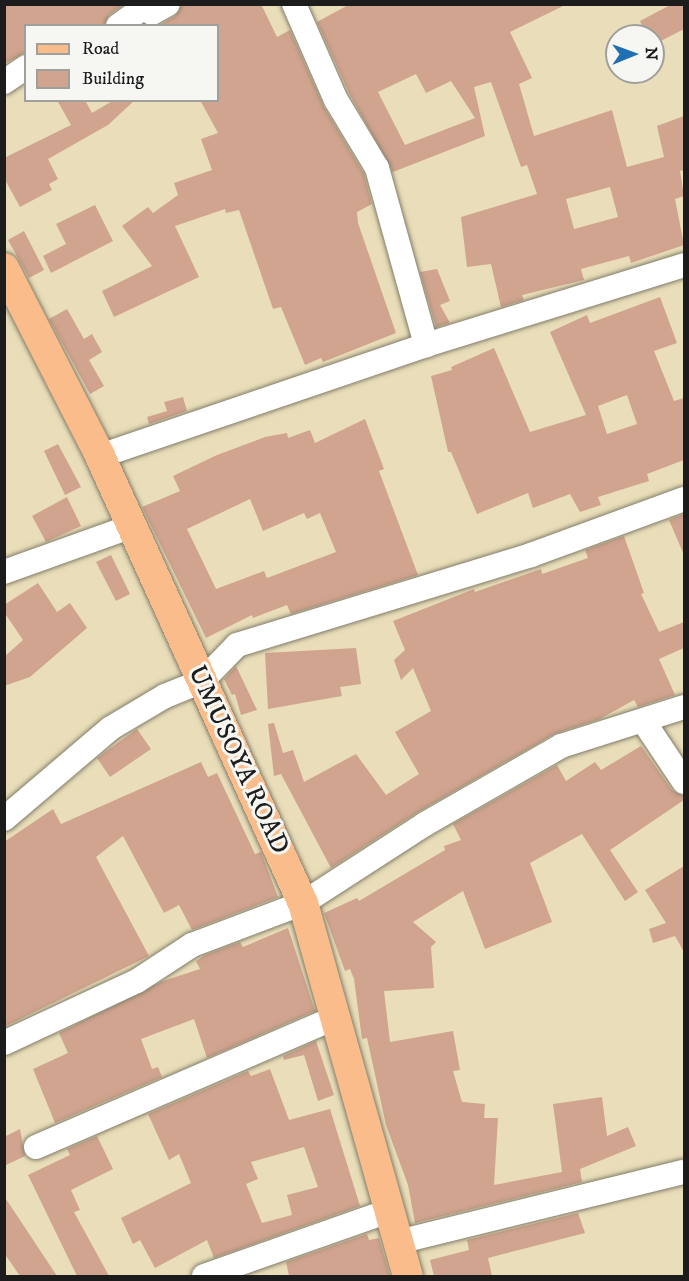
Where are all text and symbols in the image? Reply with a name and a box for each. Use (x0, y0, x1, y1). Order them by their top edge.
legend (24, 24, 219, 102)
north arrow (605, 24, 665, 84)
text: Road (82, 38, 119, 60)
text: N (641, 47, 661, 60)
text: Building (82, 68, 144, 90)
street label: UMUSOYA ROAD (181, 661, 295, 859)

